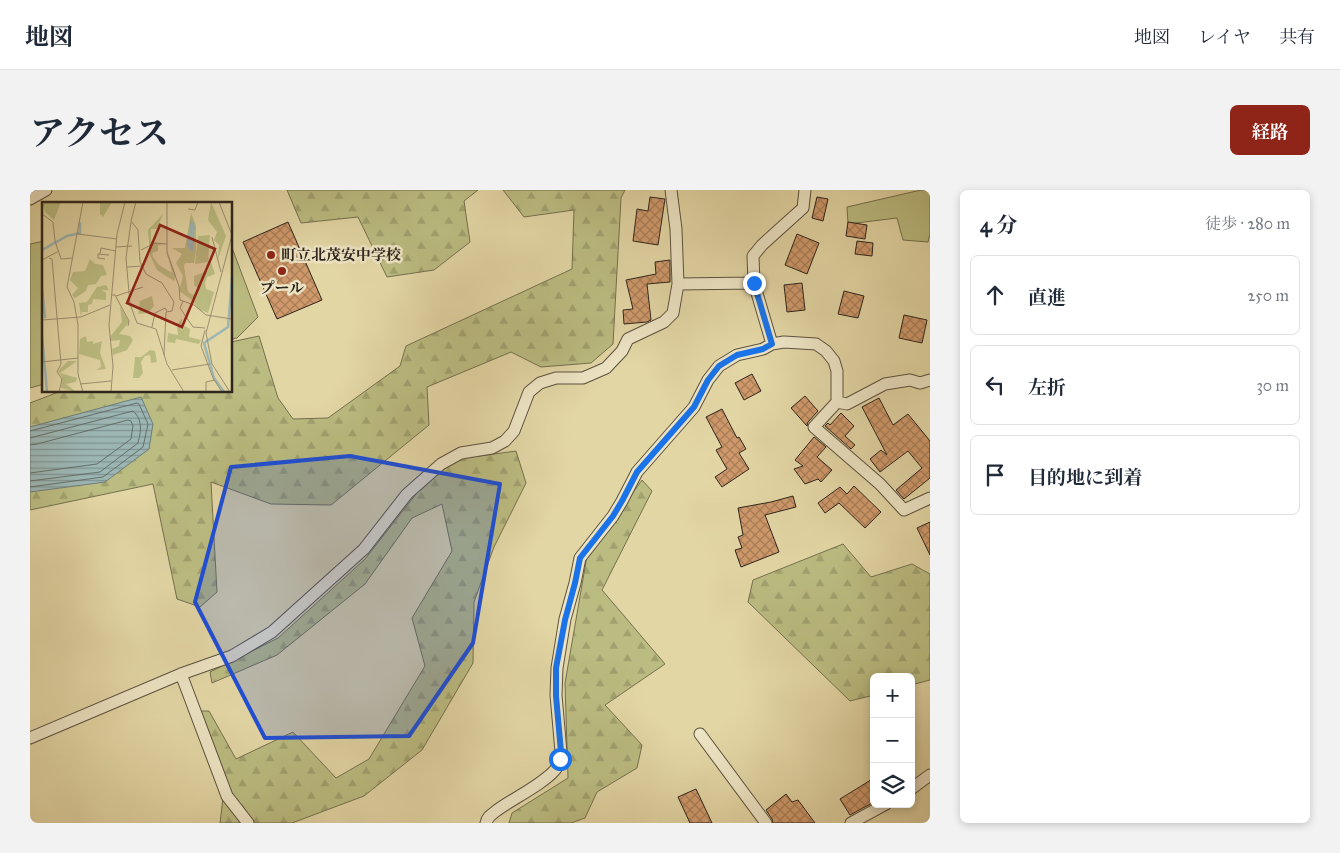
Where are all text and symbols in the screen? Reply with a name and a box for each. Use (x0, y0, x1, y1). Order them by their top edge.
text: 地図 (25, 22, 73, 52)
text: 地図 (1134, 26, 1170, 48)
text: レイヤ (1198, 26, 1251, 48)
text: 共有 (1279, 26, 1315, 48)
button: 経路 (1230, 105, 1310, 155)
text: アクセス (30, 112, 169, 155)
inset map (42, 202, 232, 392)
text: 4 分 (980, 212, 1017, 238)
text: 徒歩 · 280 m (1205, 214, 1290, 233)
place label: 町立北茂安中学校 (281, 246, 401, 264)
marker: 町立北茂安中学校 (265, 249, 277, 261)
marker: プール (276, 265, 288, 277)
route end (743, 272, 766, 295)
place label: プール (260, 279, 304, 297)
icon: ahead (981, 281, 1009, 309)
text: 直進 (1028, 286, 1066, 309)
text: 250 m (1248, 286, 1289, 305)
icon: left (981, 371, 1009, 399)
text: 左折 (1028, 376, 1066, 399)
text: 30 m (1256, 376, 1289, 395)
icon: arrive (981, 461, 1009, 489)
text: 目的地に到着 (1028, 466, 1142, 489)
map controls (870, 673, 915, 808)
button: + (870, 673, 915, 718)
button: − (870, 718, 915, 763)
route start (549, 748, 572, 771)
button: layers (870, 763, 915, 808)

